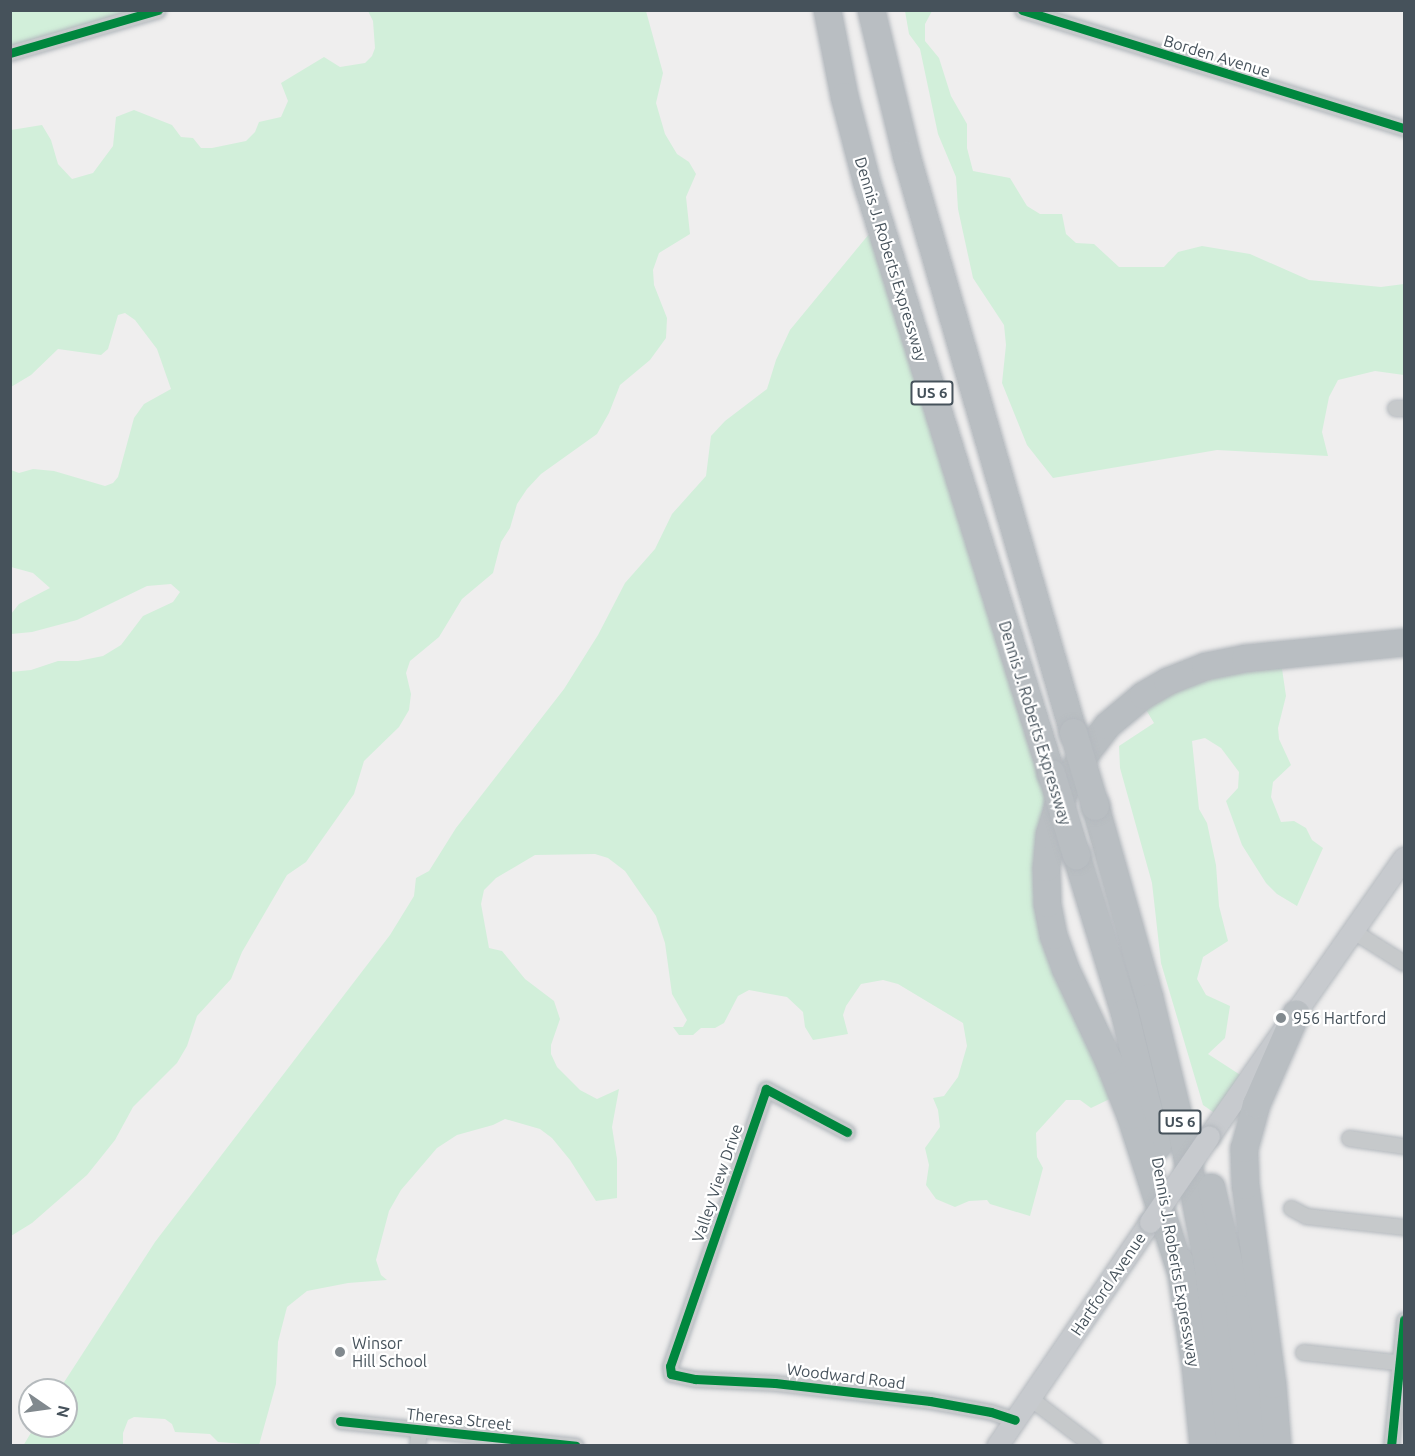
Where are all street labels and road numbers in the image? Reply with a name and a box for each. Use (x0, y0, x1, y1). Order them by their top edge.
street label: Borden Avenue (1161, 31, 1273, 81)
street label: Dennis J. Roberts Expressway (851, 155, 931, 363)
road number: US 6 (910, 381, 954, 405)
street label: Dennis J. Roberts Expressway (995, 619, 1075, 827)
road number: US 6 (1158, 1110, 1202, 1134)
street label: Valley View Drive (688, 1121, 746, 1245)
street label: Dennis J. Roberts Expressway (1148, 1156, 1204, 1368)
street label: Hartford Avenue (1066, 1229, 1150, 1339)
street label: Woodward Road (786, 1359, 906, 1393)
street label: Theresa Street (406, 1404, 512, 1434)

